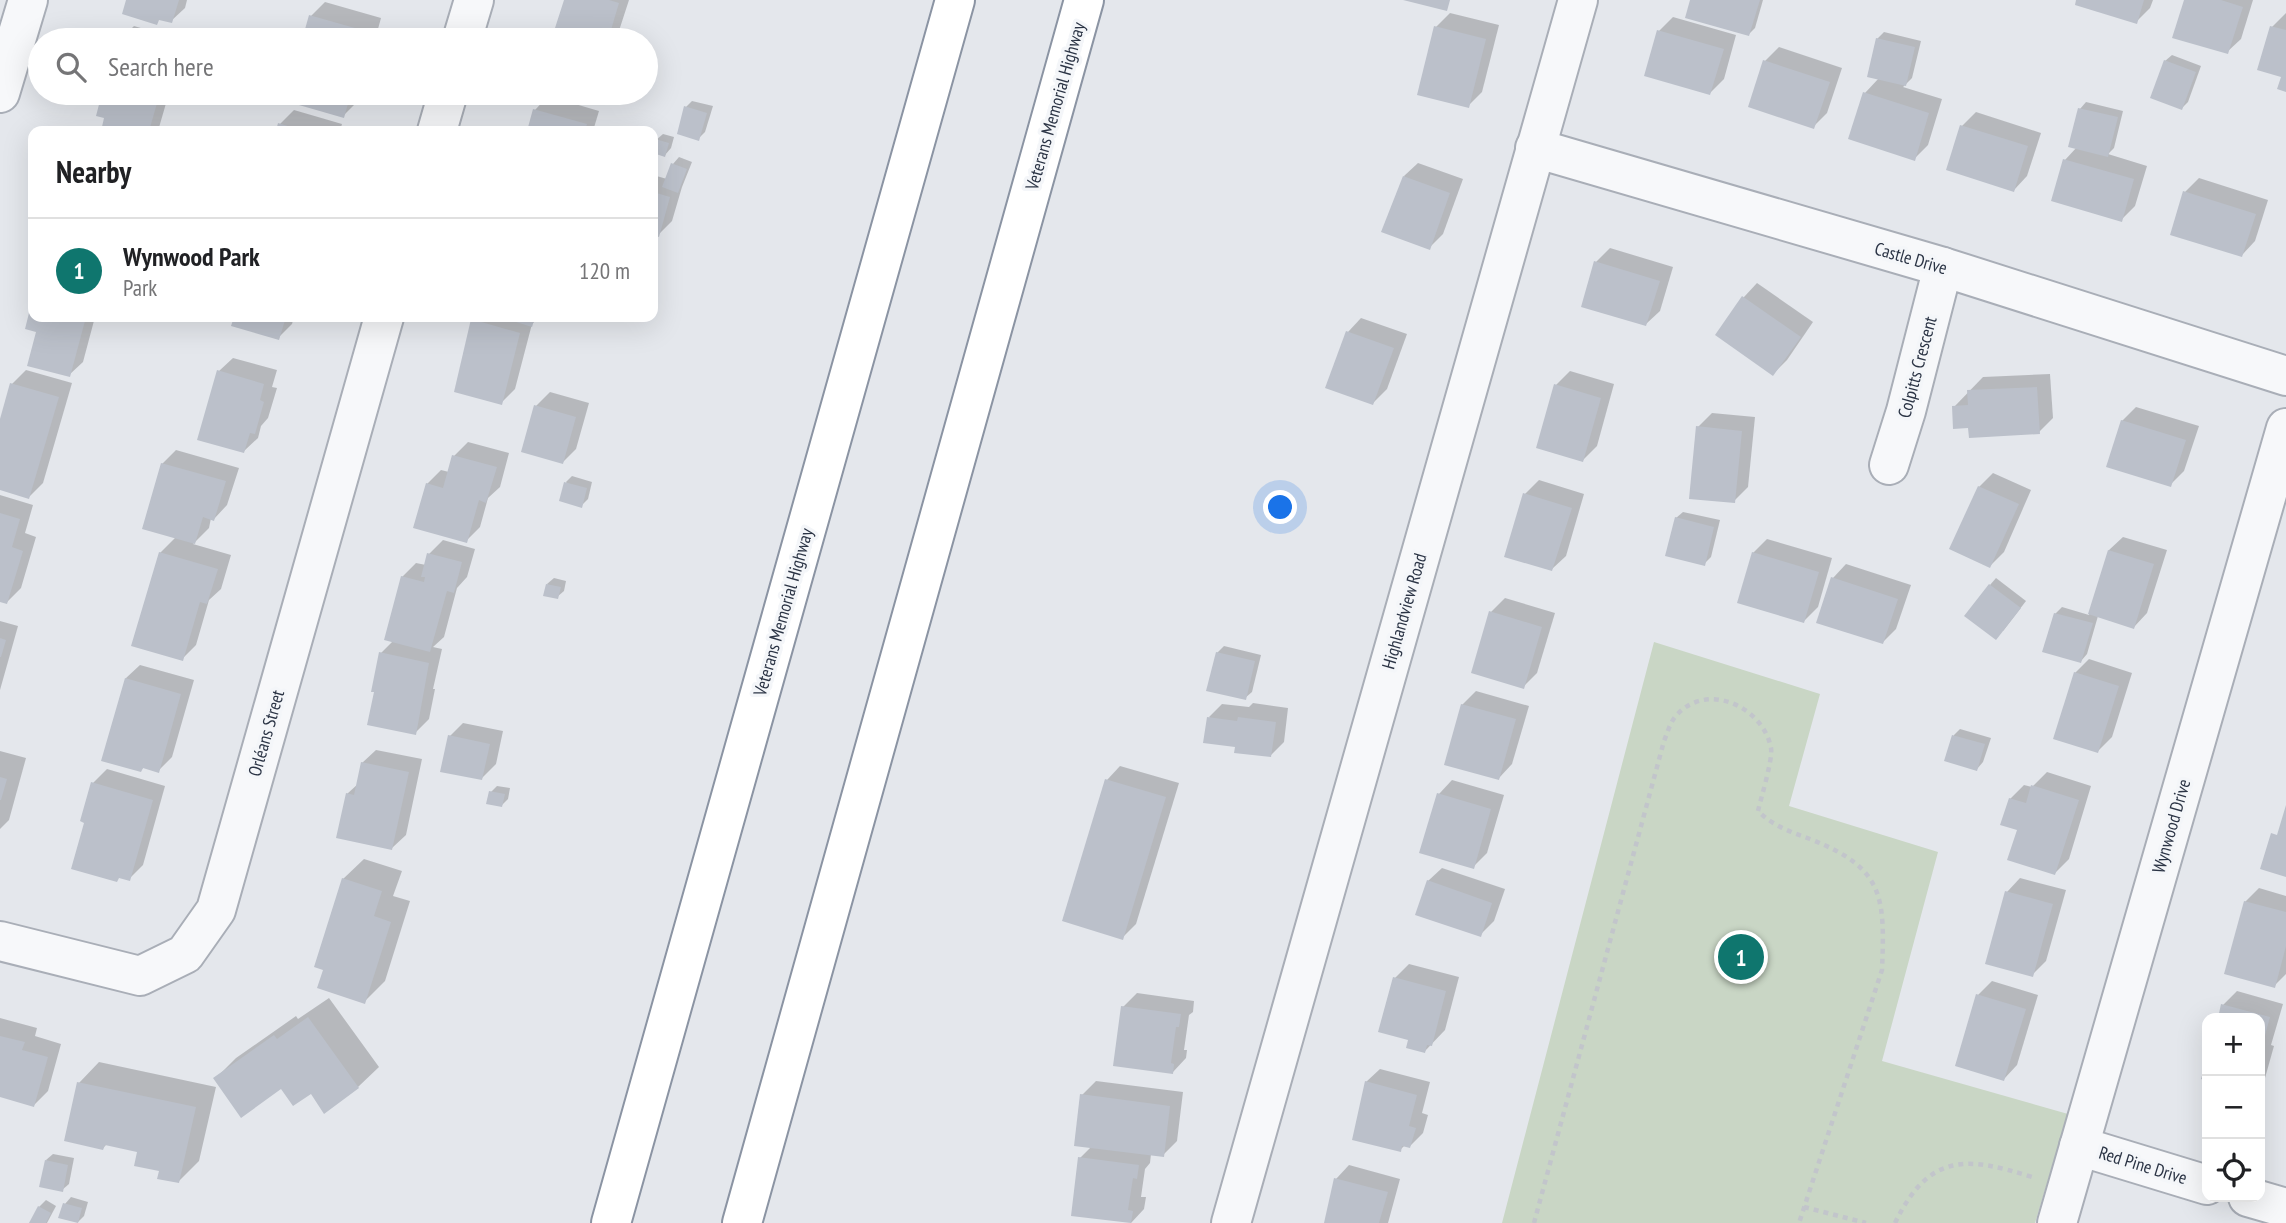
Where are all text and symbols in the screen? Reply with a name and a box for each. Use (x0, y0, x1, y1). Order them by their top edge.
street label: Veterans Memorial Highway (1020, 19, 1090, 193)
search box (28, 28, 658, 105)
icon: search (52, 48, 90, 86)
text: Search here (108, 50, 214, 83)
text: Nearby (56, 152, 131, 191)
street label: Castle Drive (1872, 237, 1950, 279)
text: Wynwood Park (123, 240, 260, 273)
text: 1 (74, 256, 85, 285)
text: 120 m (579, 256, 630, 285)
text: Park (123, 273, 157, 302)
street label: Colpitts Crescent (1892, 314, 1942, 420)
your location (1263, 490, 1297, 524)
street label: Veterans Memorial Highway (748, 525, 818, 699)
street label: Highlandview Road (1376, 550, 1432, 672)
street label: Orléans Street (243, 687, 289, 779)
street label: Wynwood Drive (2147, 776, 2195, 876)
pin: 1 (1718, 931, 1764, 983)
map controls (2202, 1013, 2265, 1202)
button: + (2202, 1013, 2265, 1076)
button: − (2202, 1076, 2265, 1139)
button: locate (2202, 1139, 2265, 1202)
street label: Red Pine Drive (2096, 1141, 2190, 1189)

